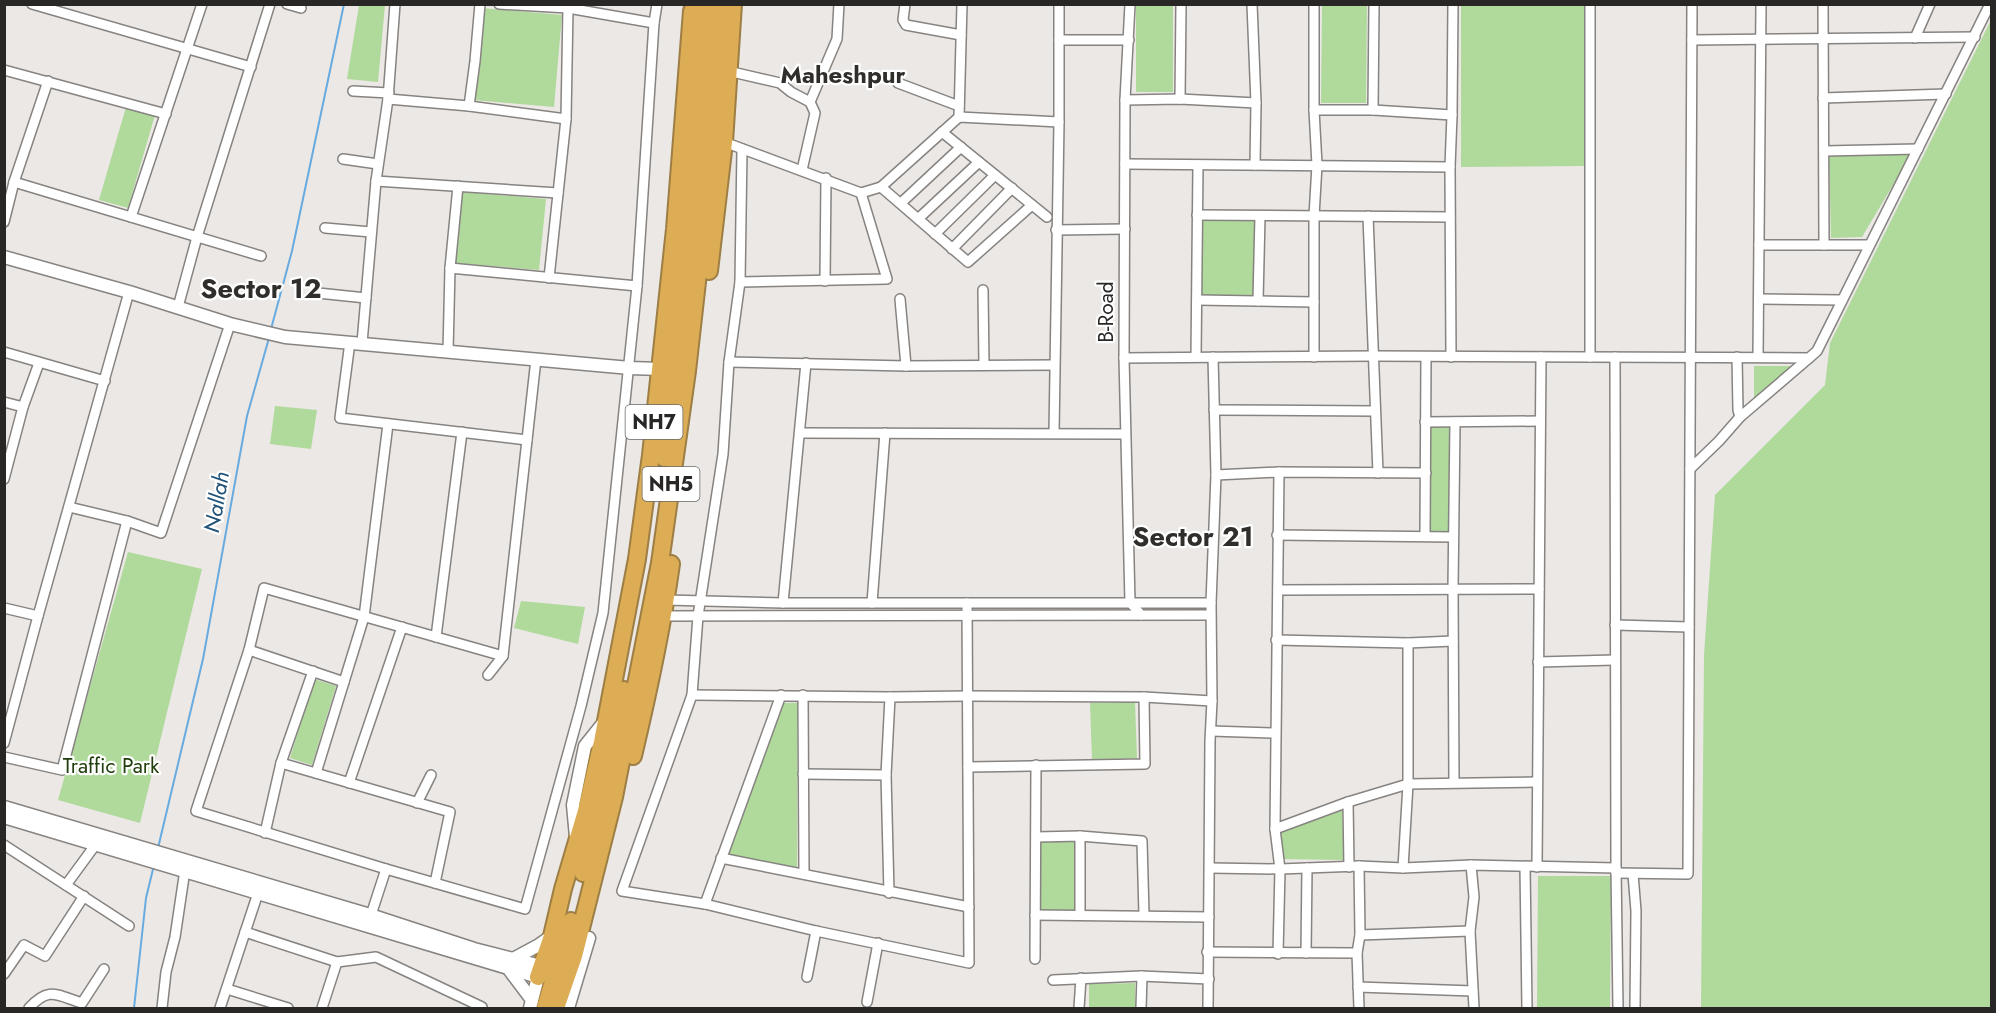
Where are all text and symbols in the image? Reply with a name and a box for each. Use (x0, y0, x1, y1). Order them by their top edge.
district label: Maheshpur (781, 57, 906, 92)
district label: Sector 12 (201, 269, 321, 308)
street label: B-Road (1091, 281, 1121, 343)
road number: NH7 (626, 405, 682, 439)
road number: NH5 (642, 467, 700, 501)
water label: Nallah (195, 469, 237, 535)
district label: Sector 21 (1133, 517, 1253, 556)
park label: Traffic Park (63, 751, 160, 781)

